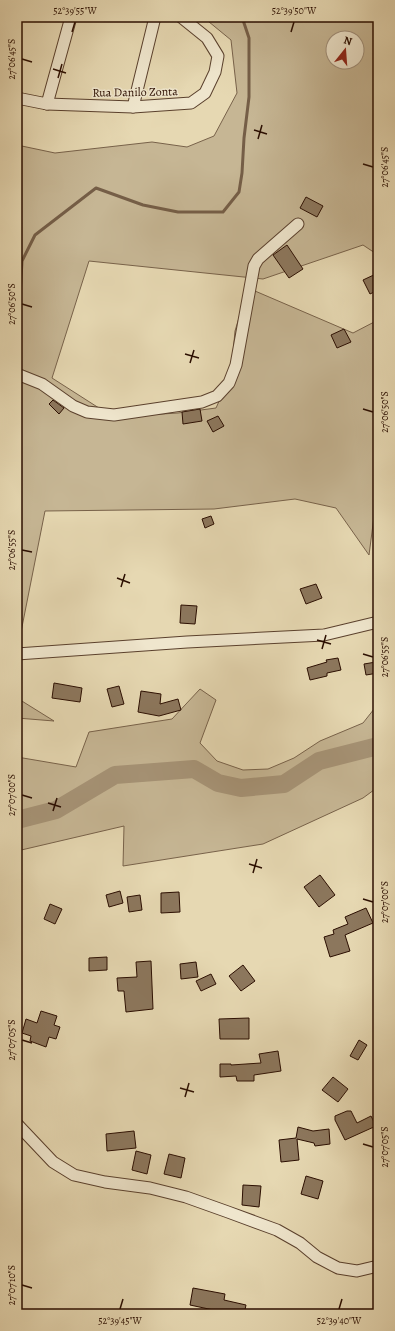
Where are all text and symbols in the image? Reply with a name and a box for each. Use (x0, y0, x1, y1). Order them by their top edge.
text: 52°39'55"W (53, 4, 97, 17)
text: 52°39'50"W (272, 4, 317, 17)
north arrow (325, 30, 365, 70)
text: N (342, 33, 354, 49)
text: 27°06'45"S (5, 39, 18, 79)
street label: Rua Danilo Zonta (92, 83, 178, 101)
text: 27°06'45"S (378, 147, 391, 187)
text: 27°06'50"S (5, 283, 18, 325)
text: 27°06'50"S (378, 391, 391, 433)
text: 27°06'55"S (5, 530, 18, 570)
text: 27°06'55"S (378, 637, 391, 677)
text: 27°07'00"S (5, 774, 18, 816)
text: 27°07'00"S (378, 881, 391, 923)
text: 27°07'05"S (5, 1019, 18, 1061)
text: 27°07'05"S (378, 1126, 391, 1168)
text: 27°07'10"S (5, 1265, 18, 1305)
text: 52°39'45"W (98, 1314, 143, 1327)
text: 52°39'40"W (317, 1314, 362, 1327)

